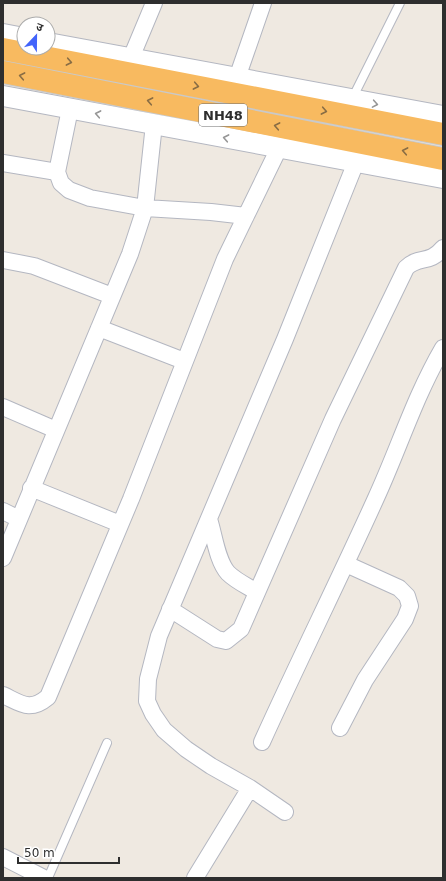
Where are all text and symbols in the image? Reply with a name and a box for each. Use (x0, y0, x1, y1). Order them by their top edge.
north arrow (16, 16, 56, 56)
text: उ (34, 20, 45, 35)
one-way arrow (66, 57, 72, 65)
one-way arrow (19, 72, 25, 81)
one-way arrow (193, 82, 200, 90)
one-way arrow (146, 97, 153, 106)
one-way arrow (372, 99, 378, 107)
road number: NH48 (199, 104, 247, 126)
one-way arrow (321, 106, 327, 114)
one-way arrow (95, 110, 101, 118)
one-way arrow (274, 122, 280, 131)
one-way arrow (223, 134, 229, 143)
one-way arrow (402, 148, 408, 156)
scale bar (18, 839, 119, 865)
text: 50 m (24, 846, 55, 860)

